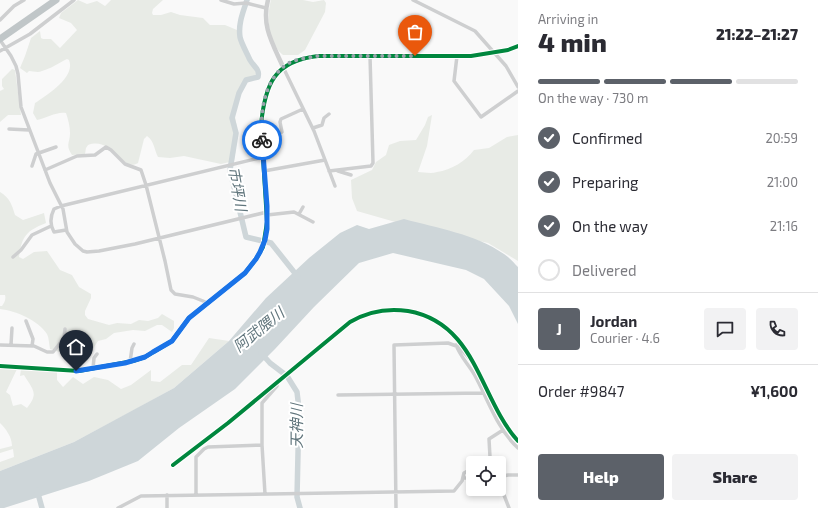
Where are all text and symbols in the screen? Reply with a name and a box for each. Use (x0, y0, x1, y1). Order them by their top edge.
text: Arriving in (538, 11, 598, 27)
pin (398, 15, 432, 56)
icon: bag (404, 21, 426, 43)
text: 21:22–21:27 (716, 25, 798, 43)
text: 4 min (538, 26, 607, 57)
text: On the way · 730 m (538, 90, 648, 106)
courier (242, 120, 282, 160)
icon: check (538, 127, 560, 149)
icon: bike (251, 129, 273, 151)
text: Confirmed (572, 129, 643, 147)
text: 20:59 (765, 130, 798, 146)
water label: 市坪川 (225, 165, 251, 215)
icon: check (538, 171, 560, 193)
text: Preparing (572, 173, 638, 191)
text: 21:00 (767, 174, 798, 190)
icon: check (538, 215, 560, 237)
text: On the way (572, 217, 648, 235)
text: 21:16 (770, 218, 798, 234)
text: Delivered (572, 261, 637, 279)
water label: 阿武隈川 (229, 302, 289, 355)
button: chat (704, 308, 746, 350)
button: phone (756, 308, 798, 350)
text: Jordan (590, 312, 637, 330)
text: J (556, 320, 562, 338)
pin (59, 330, 93, 371)
text: Courier · 4.6 (590, 330, 660, 346)
icon: home (65, 336, 87, 358)
text: Order #9847 (538, 382, 624, 400)
text: ¥1,600 (750, 382, 798, 400)
water label: 天神川 (287, 402, 305, 449)
button: Help (538, 454, 664, 500)
button: Share (672, 454, 798, 500)
map controls (466, 456, 506, 496)
button: locate (466, 456, 506, 496)

